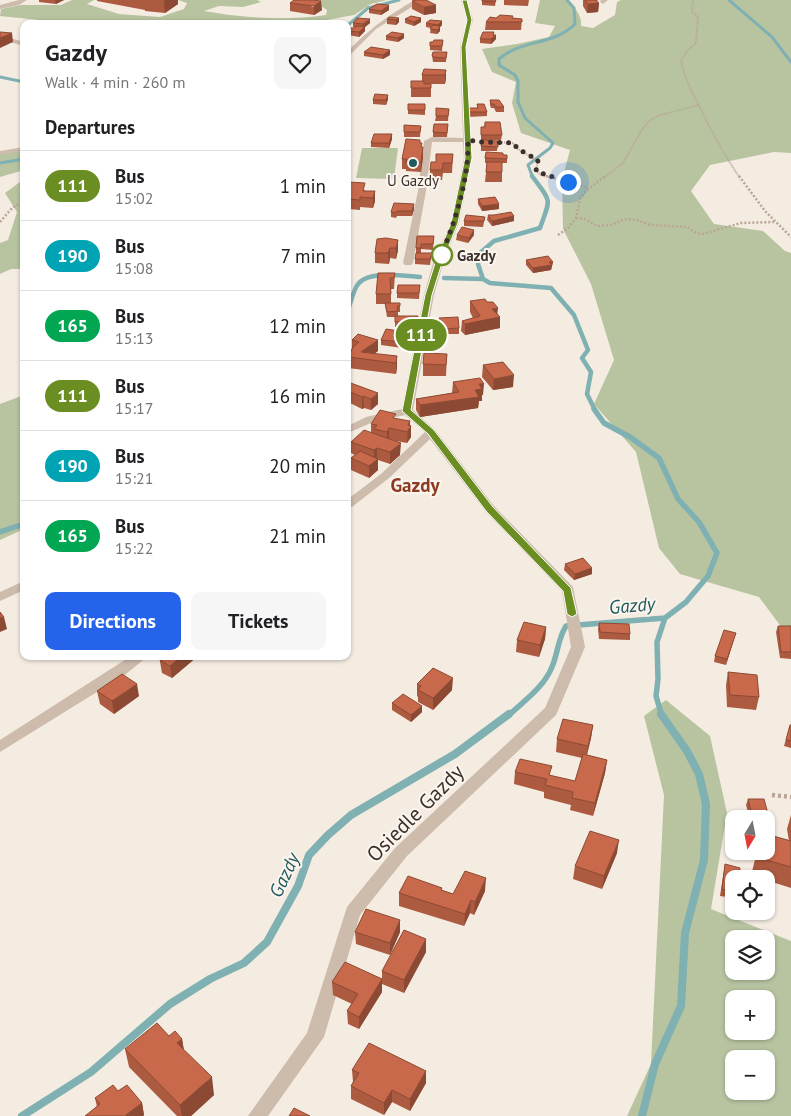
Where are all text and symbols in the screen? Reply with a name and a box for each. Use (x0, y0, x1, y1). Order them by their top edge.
text: Gazdy (45, 37, 107, 68)
button: heart (274, 37, 326, 89)
text: Walk · 4 min · 260 m (45, 72, 185, 92)
text: Departures (45, 115, 135, 139)
marker: U Gazdy (407, 157, 419, 169)
text: Bus (115, 164, 144, 188)
your location (556, 170, 581, 195)
place label: U Gazdy (387, 171, 439, 190)
text: 111 (57, 174, 88, 197)
text: 1 min (280, 174, 326, 198)
text: 15:02 (115, 188, 153, 208)
text: Bus (115, 234, 144, 258)
text: 190 (57, 244, 88, 267)
text: 7 min (281, 244, 326, 268)
marker: Gazdy (431, 244, 453, 266)
place label: Gazdy (457, 246, 497, 265)
text: 15:08 (115, 258, 153, 278)
text: Bus (115, 304, 144, 328)
text: 165 (57, 314, 88, 337)
text: 12 min (269, 314, 326, 338)
line badge: 111 (392, 319, 450, 351)
text: 111 (406, 323, 436, 346)
text: 15:13 (115, 328, 153, 348)
text: Bus (115, 374, 144, 398)
text: 111 (57, 384, 88, 407)
text: 16 min (269, 384, 326, 408)
text: 15:17 (115, 398, 153, 418)
text: Bus (115, 444, 144, 468)
text: 190 (57, 454, 88, 477)
text: 20 min (269, 454, 326, 478)
text: 15:21 (115, 468, 153, 488)
district label: Gazdy (390, 473, 440, 497)
text: Bus (115, 514, 144, 538)
text: 165 (57, 524, 88, 547)
text: 21 min (269, 524, 326, 548)
text: 15:22 (115, 538, 153, 558)
water label: Gazdy (608, 591, 658, 619)
button: Directions (45, 592, 181, 650)
button: Tickets (191, 592, 326, 650)
street label: Osiedle Gazdy (361, 758, 470, 867)
north arrow (725, 810, 775, 860)
map controls (725, 810, 775, 1100)
water label: Gazdy (263, 848, 305, 901)
button: locate (725, 870, 775, 920)
button: layers (725, 930, 775, 980)
button: + (725, 990, 775, 1040)
button: − (725, 1050, 775, 1100)

